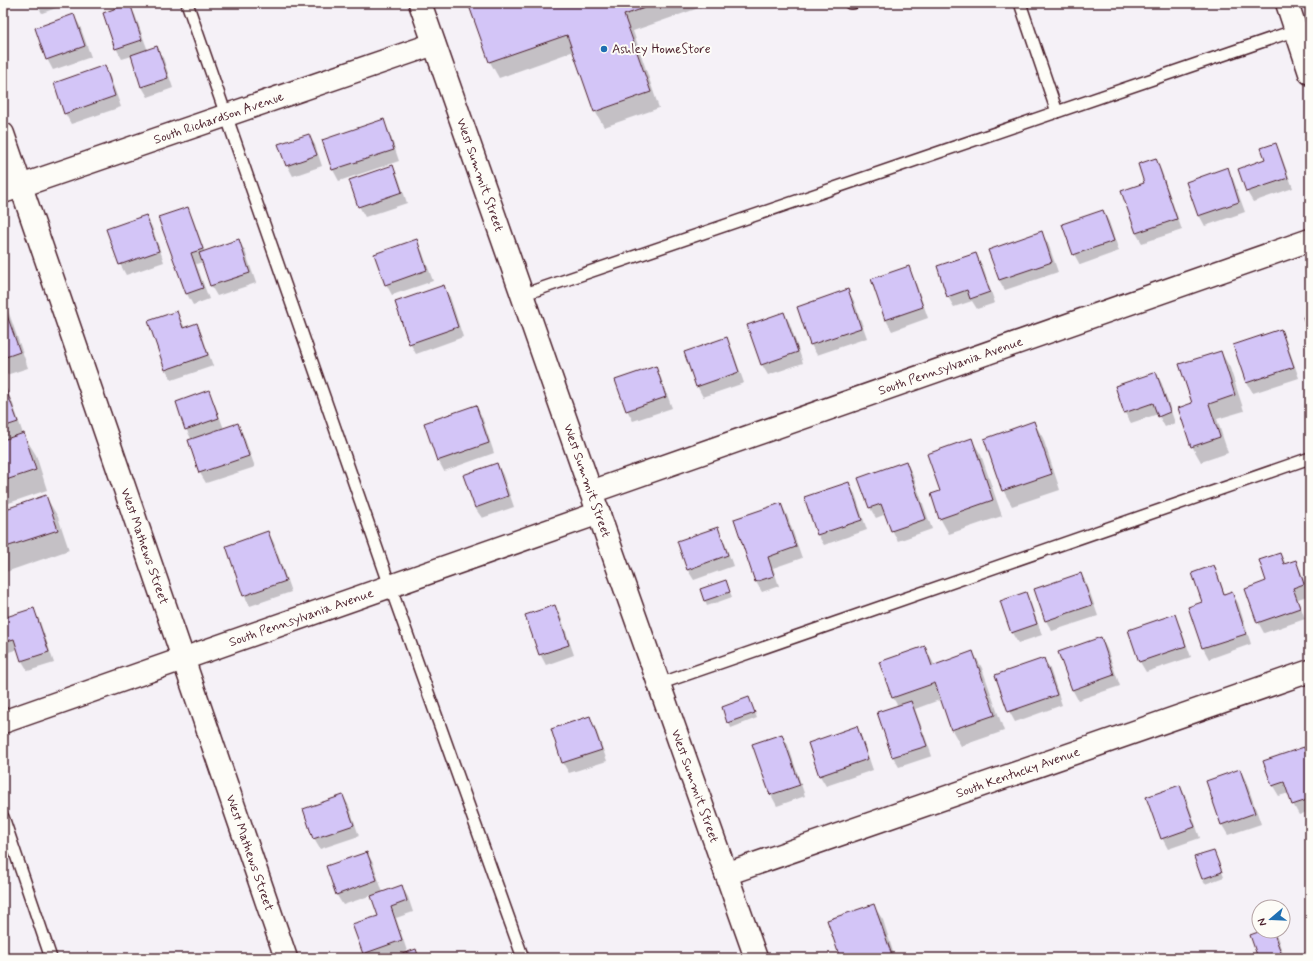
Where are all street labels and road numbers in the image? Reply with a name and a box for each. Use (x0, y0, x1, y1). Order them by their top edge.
street label: South Richardson Avenue (151, 88, 286, 148)
street label: West Summit Street (452, 116, 508, 234)
street label: South Pennsylvania Avenue (876, 333, 1025, 399)
street label: West Summit Street (559, 422, 615, 540)
street label: West Mathews Street (117, 486, 172, 607)
street label: South Pennsylvania Avenue (227, 584, 376, 651)
street label: West Summit Street (667, 727, 723, 845)
street label: South Kentucky Avenue (954, 743, 1082, 802)
street label: West Mathews Street (222, 792, 278, 913)

